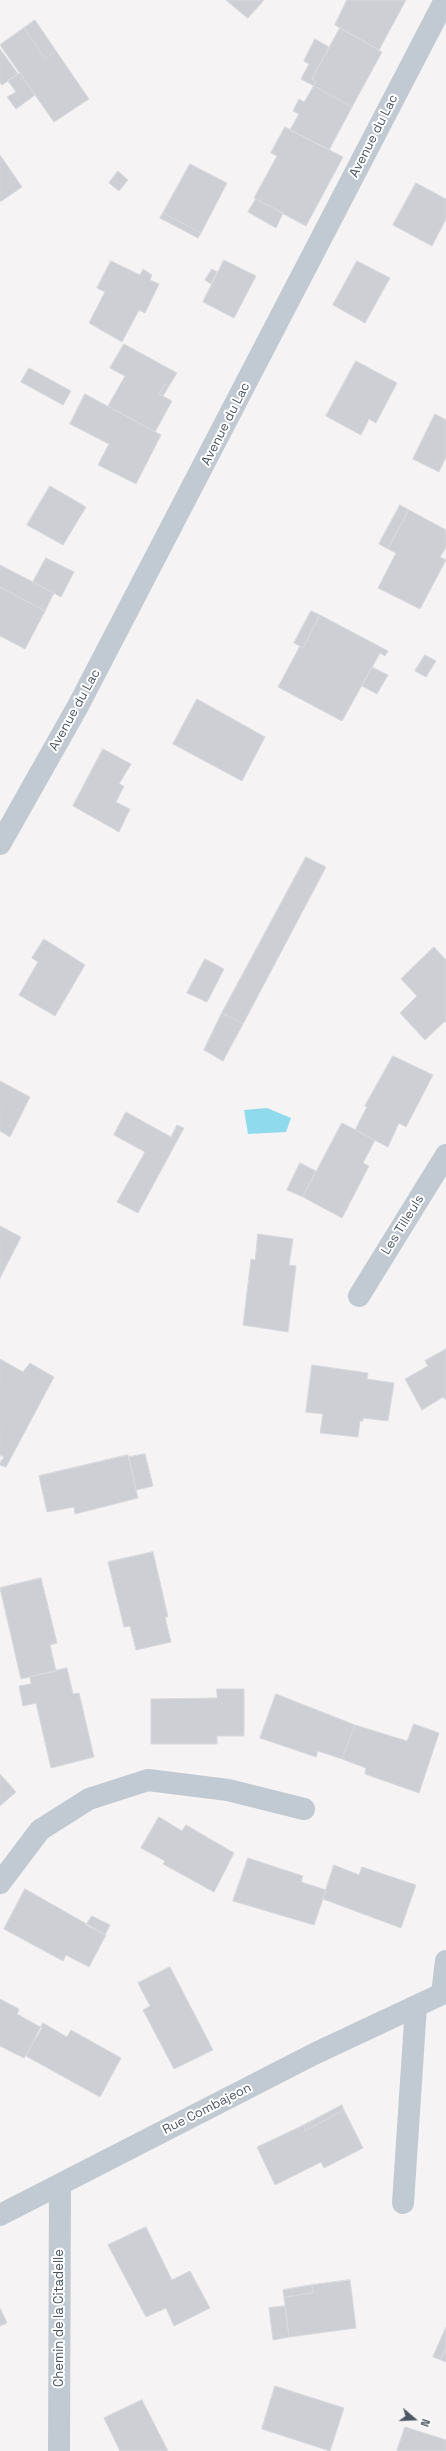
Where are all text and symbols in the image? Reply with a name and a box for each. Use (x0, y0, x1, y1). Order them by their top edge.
street label: Avenue du Lac (346, 92, 402, 180)
street label: Avenue du Lac (198, 380, 254, 468)
street label: Avenue du Lac (46, 666, 104, 754)
street label: Les Tilleuls (378, 1192, 428, 1258)
street label: Rue Combajeon (160, 2080, 254, 2138)
street label: Chemin de la Citadelle (51, 2249, 67, 2387)
north arrow (394, 2399, 434, 2439)
text: N (418, 2417, 433, 2429)

